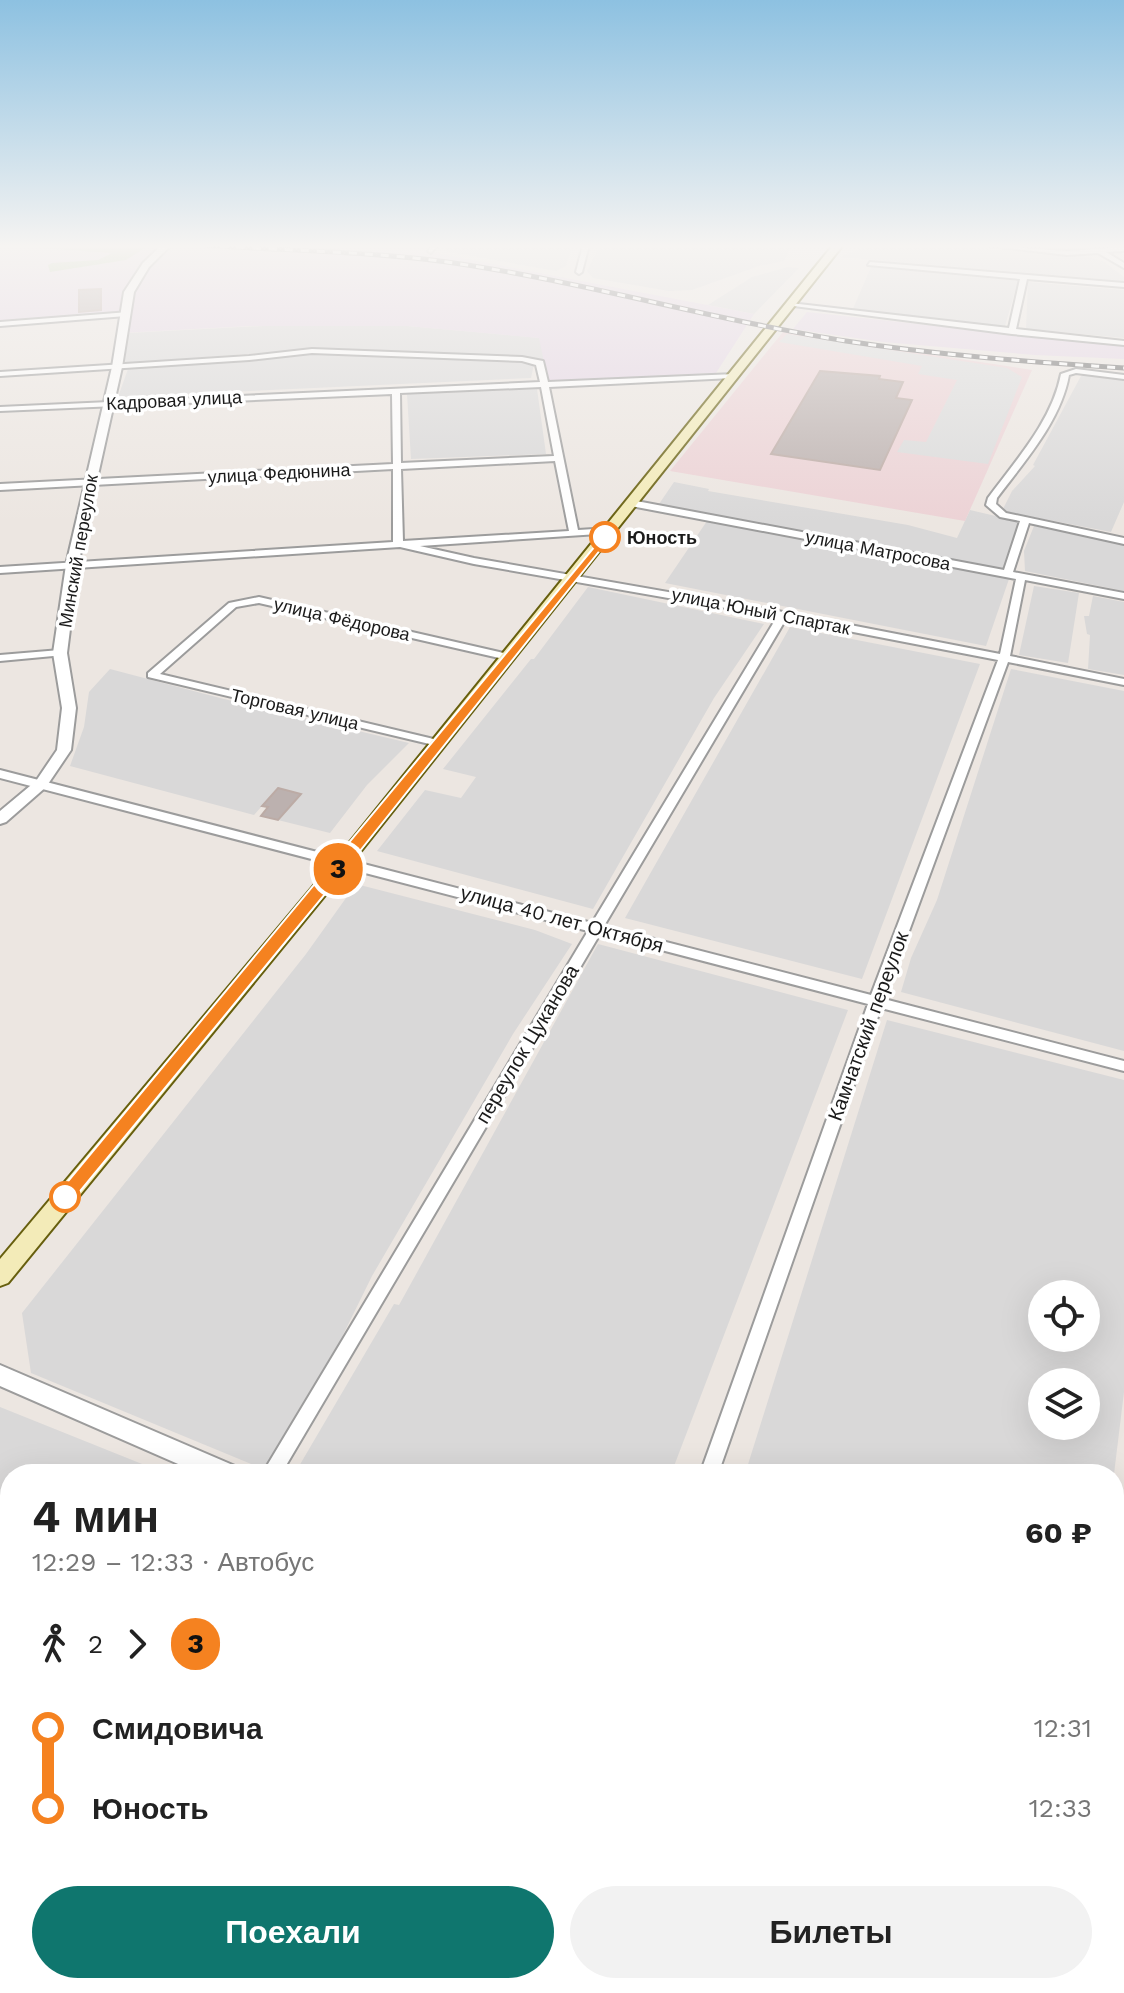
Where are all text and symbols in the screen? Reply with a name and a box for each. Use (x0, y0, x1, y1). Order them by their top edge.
street label: Кадровая улица (106, 386, 243, 414)
street label: улица Федюнина (207, 459, 352, 487)
street label: Минский переулок (54, 473, 102, 629)
marker: Юность (590, 522, 620, 552)
street label: улица Матросова (804, 526, 953, 575)
place label: Юность (627, 527, 697, 548)
street label: улица Юный Спартак (670, 583, 852, 639)
street label: улица Фёдорова (272, 593, 413, 645)
street label: Торговая улица (229, 684, 362, 734)
line badge: 3 (312, 843, 364, 895)
text: 3 (330, 852, 346, 885)
street label: улица 40 лет Октября (458, 880, 666, 958)
street label: Камчатский переулок (823, 928, 914, 1124)
street label: переулок Цуканова (470, 960, 584, 1128)
unlabelled marker (50, 1182, 80, 1212)
map controls (1028, 1280, 1100, 1440)
button: locate (1028, 1280, 1100, 1352)
button: layers (1028, 1368, 1100, 1440)
text: 4 мин (32, 1491, 159, 1543)
text: 60 ₽ (1025, 1515, 1092, 1550)
text: 12:29 – 12:33 · Автобус (32, 1547, 314, 1577)
icon: walk (32, 1622, 76, 1666)
icon: forward (115, 1622, 159, 1666)
text: 3 (187, 1627, 204, 1660)
text: 2 (88, 1629, 103, 1659)
text: Смидовича (92, 1711, 263, 1746)
text: 12:31 (1034, 1713, 1092, 1743)
text: Юность (92, 1791, 209, 1826)
text: 12:33 (1029, 1793, 1092, 1823)
button: Поехали (32, 1886, 554, 1978)
button: Билеты (570, 1886, 1092, 1978)

